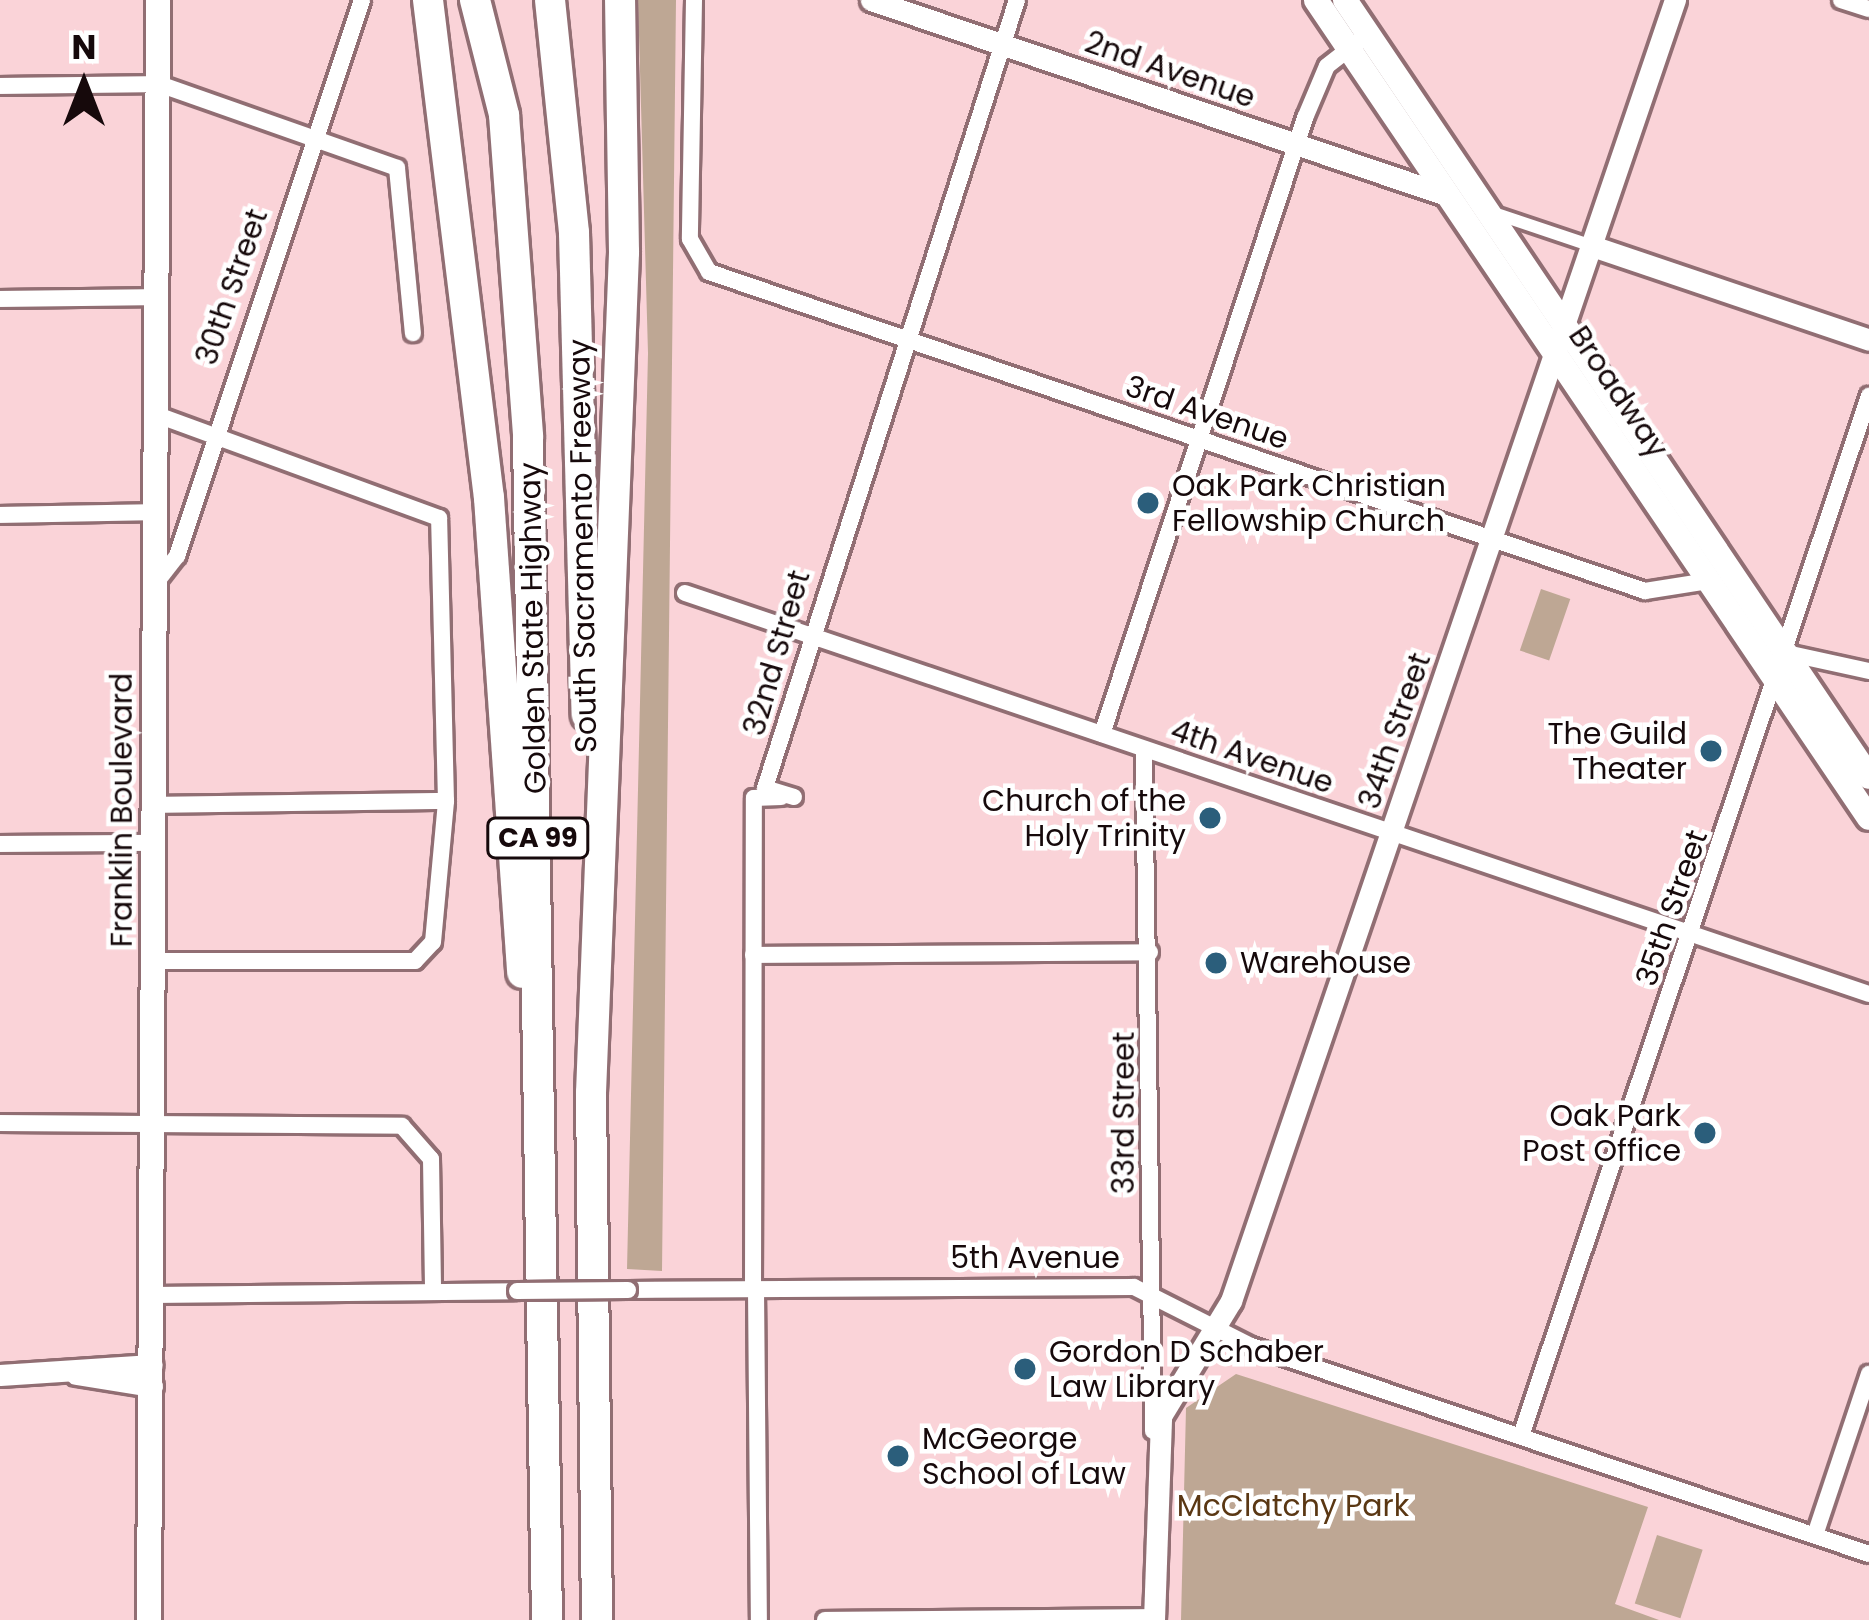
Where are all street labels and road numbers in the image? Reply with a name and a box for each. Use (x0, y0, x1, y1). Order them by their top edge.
street label: 2nd Avenue (1080, 24, 1260, 116)
street label: 30th Street (189, 204, 275, 370)
street label: Broadway (1561, 319, 1675, 465)
street label: South Sacramento Freeway (561, 339, 605, 753)
street label: 3rd Avenue (1121, 368, 1293, 458)
street label: Golden State Highway (512, 462, 554, 794)
street label: 32nd Street (736, 566, 818, 740)
street label: 34th Street (1352, 648, 1438, 814)
street label: Franklin Boulevard (104, 673, 140, 947)
street label: 4th Avenue (1166, 712, 1338, 802)
road number: CA 99 (484, 817, 592, 859)
street label: 35th Street (1629, 825, 1715, 991)
street label: 33rd Street (1106, 1032, 1142, 1194)
street label: 5th Avenue (950, 1240, 1120, 1276)

